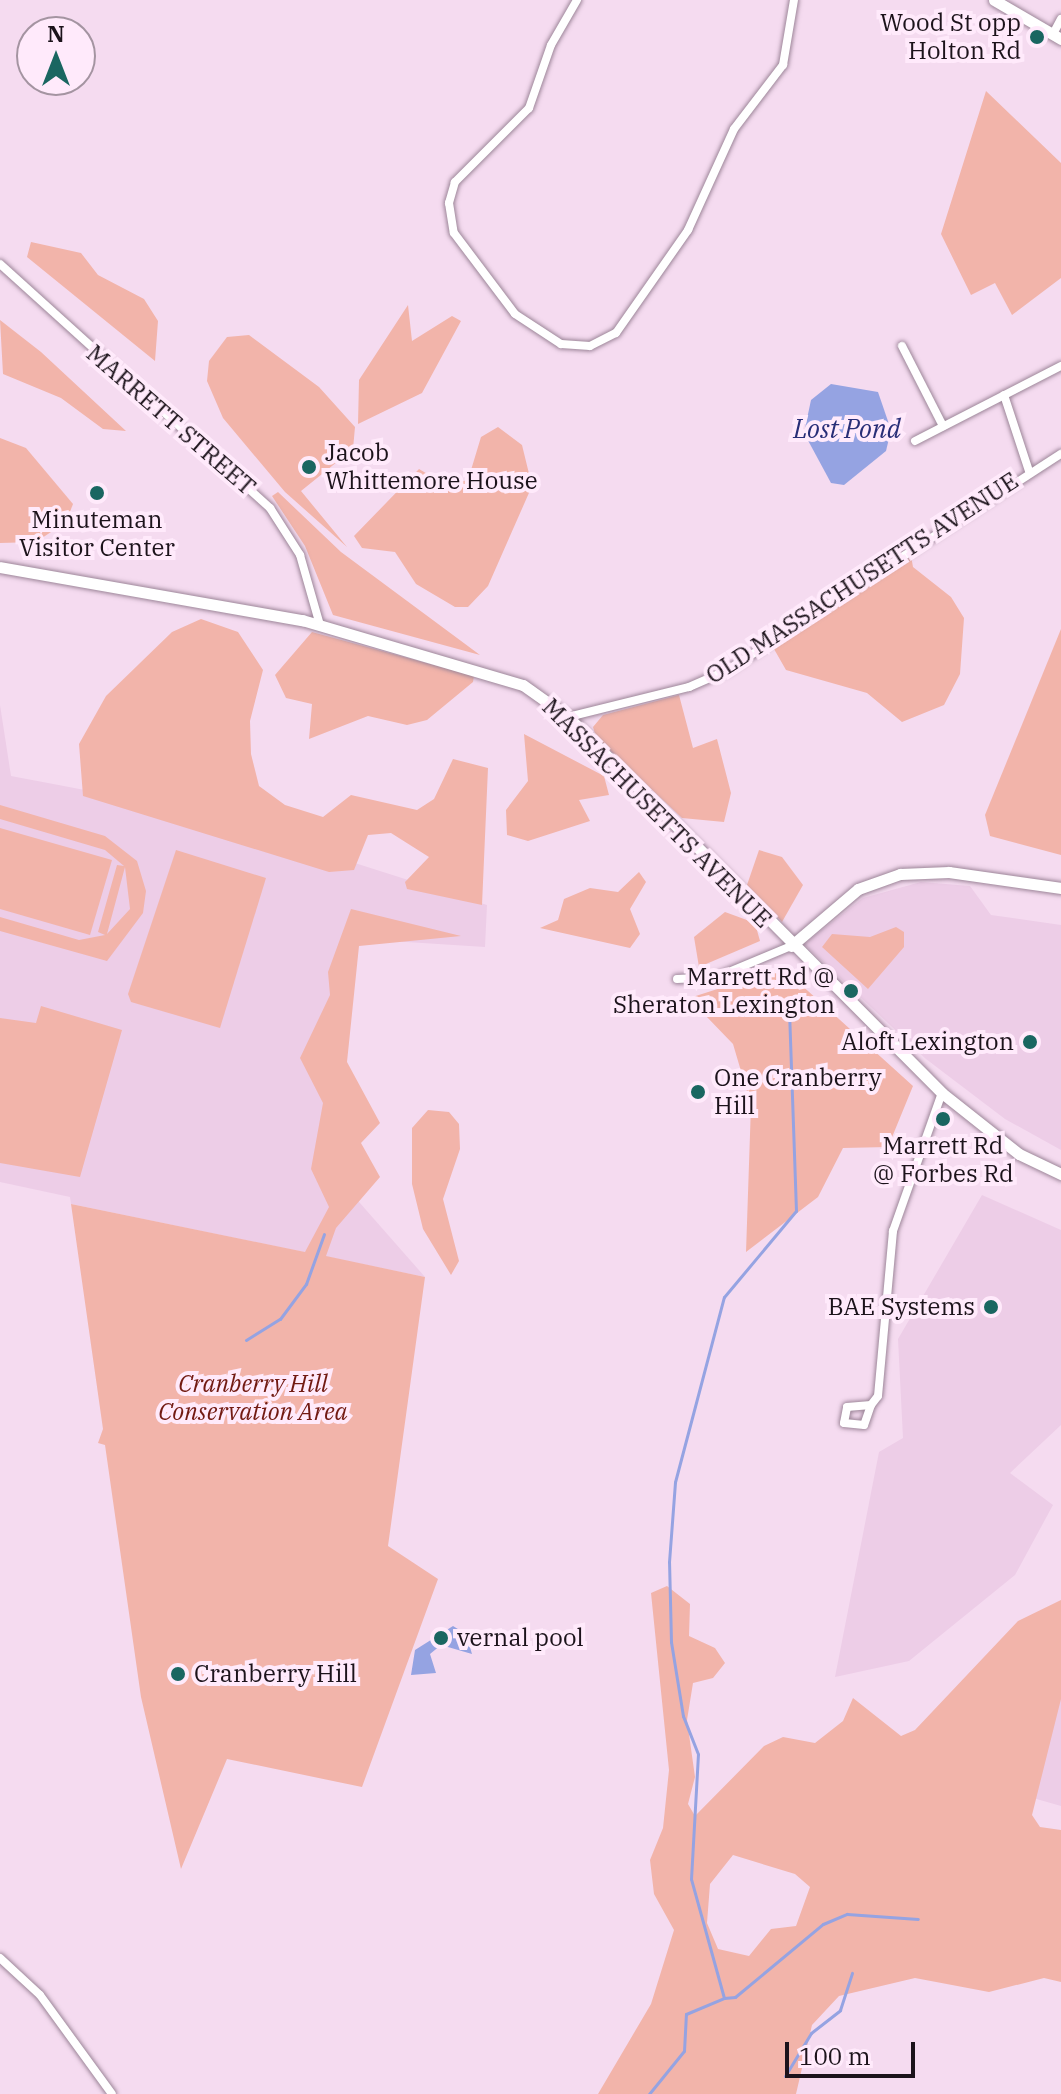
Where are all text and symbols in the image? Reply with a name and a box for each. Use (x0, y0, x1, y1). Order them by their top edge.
place label: Wood St opp Holton Rd (880, 9, 1021, 65)
north arrow (16, 16, 96, 96)
text: N (47, 19, 65, 48)
marker: Wood St opp Holton Rd (1028, 28, 1046, 46)
street label: MARRETT STREET (81, 339, 261, 501)
water label: Lost Pond (793, 413, 901, 445)
place label: Jacob Whittemore House (325, 439, 538, 495)
marker: Jacob Whittemore House (300, 458, 318, 476)
street label: OLD MASSACHUSETTS AVENUE (701, 466, 1023, 690)
marker: Minuteman Visitor Center (88, 484, 106, 502)
place label: Minuteman Visitor Center (19, 506, 175, 562)
street label: MASSACHUSETTS AVENUE (536, 692, 778, 934)
place label: Marrett Rd @ Sheraton Lexington (613, 963, 835, 1019)
marker: Marrett Rd @ Sheraton Lexington (842, 982, 860, 1000)
place label: Aloft Lexington (841, 1028, 1014, 1056)
marker: Aloft Lexington (1021, 1033, 1039, 1051)
place label: One Cranberry Hill (714, 1064, 881, 1120)
marker: One Cranberry Hill (689, 1083, 707, 1101)
marker: Marrett Rd @ Forbes Rd (934, 1110, 952, 1128)
place label: Marrett Rd @ Forbes Rd (872, 1132, 1014, 1188)
place label: BAE Systems (828, 1293, 975, 1321)
marker: BAE Systems (982, 1298, 1000, 1316)
park label: Cranberry Hill Conservation Area (158, 1370, 348, 1426)
place label: vernal pool (457, 1624, 584, 1652)
marker: vernal pool (432, 1629, 450, 1647)
place label: Cranberry Hill (194, 1660, 357, 1688)
marker: Cranberry Hill (169, 1665, 187, 1683)
scale bar (789, 2026, 919, 2076)
text: 100 m (799, 2040, 871, 2072)

